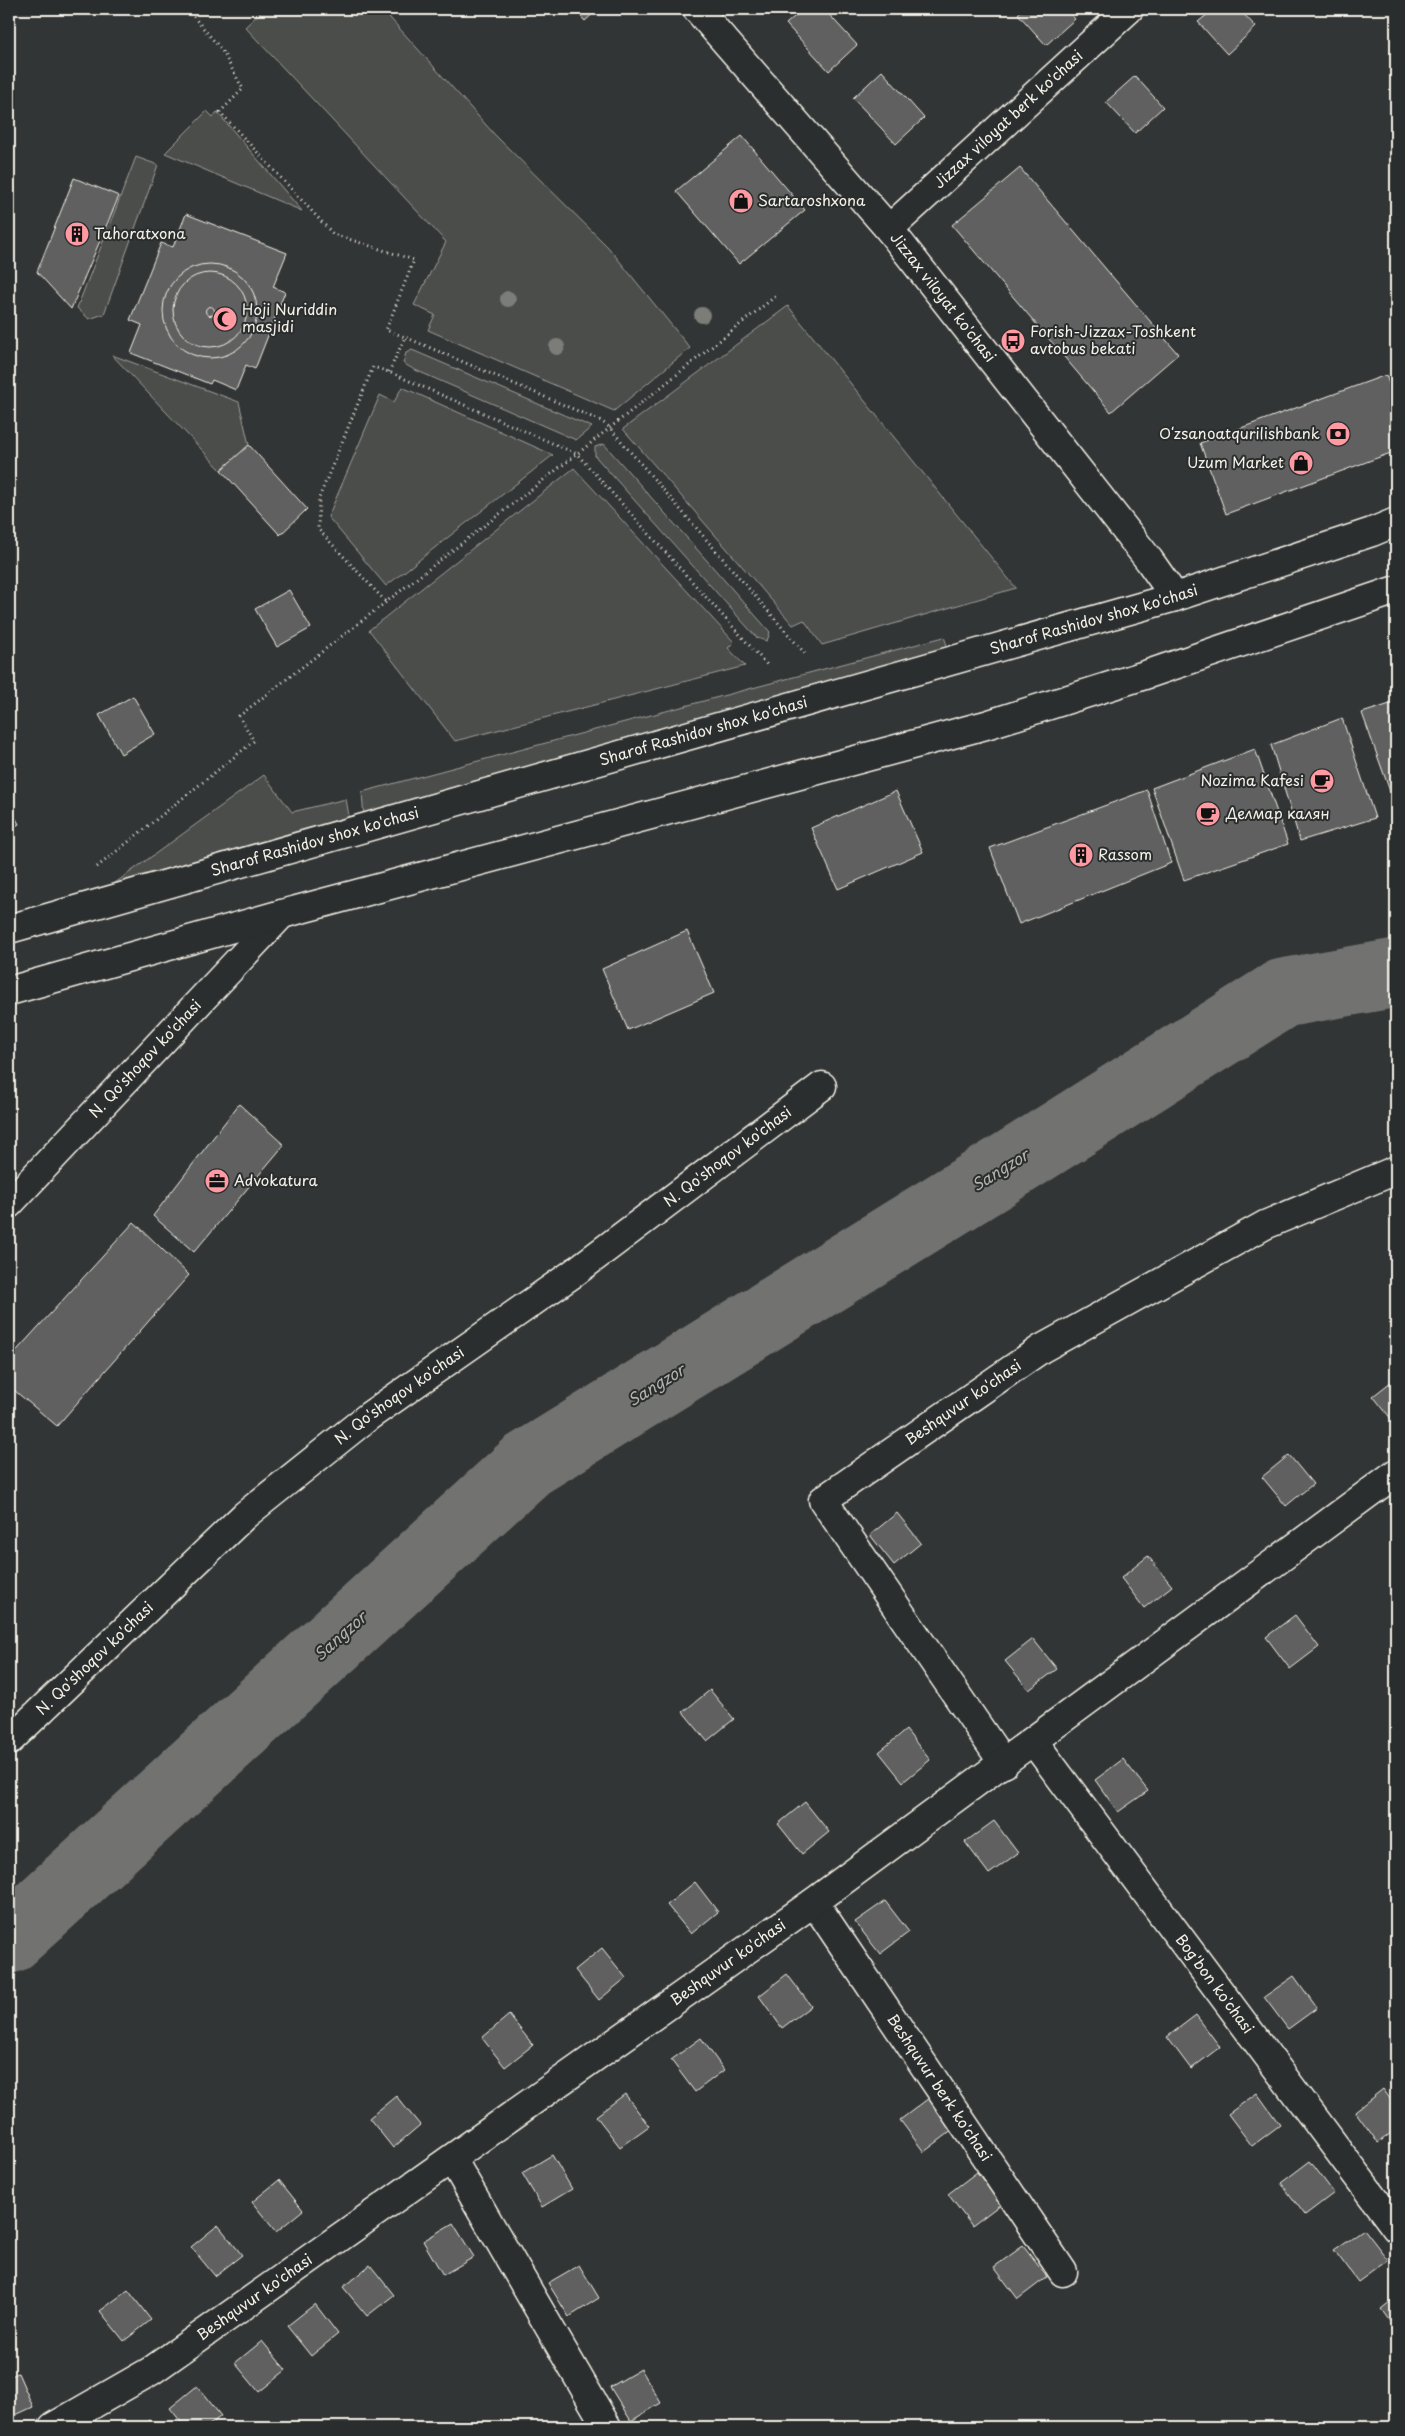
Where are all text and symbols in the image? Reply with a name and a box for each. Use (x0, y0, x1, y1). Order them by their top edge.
street label: Jizzax viloyat berk ko'chasi (928, 44, 1087, 193)
shop icon: Sartaroshxona (728, 188, 754, 214)
place label: Sartaroshxona (758, 188, 866, 211)
building icon: Tahoratxona (64, 221, 90, 247)
place label: Tahoratxona (94, 221, 186, 244)
street label: Jizzax viloyat ko'chasi (886, 227, 1002, 366)
place label: Hoji Nuriddin masjidi (242, 297, 337, 337)
mosque icon: Hoji Nuriddin masjidi (212, 306, 238, 332)
place label: Forish-Jizzax-Toshkent avtobus bekati (1030, 319, 1196, 359)
bus stop icon: Forish-Jizzax-Toshkent avtobus bekati (1000, 328, 1026, 354)
place label: Oʻzsanoatqurilishbank (1159, 421, 1320, 444)
bank icon: Oʻzsanoatqurilishbank (1325, 421, 1351, 447)
place label: Uzum Market (1187, 450, 1284, 473)
shop icon: Uzum Market (1288, 450, 1314, 476)
street label: Sharof Rashidov shox ko'chasi (987, 577, 1201, 659)
street label: Sharof Rashidov shox ko'chasi (596, 689, 810, 770)
place label: Nozima Kafesi (1200, 768, 1304, 791)
cafe icon: Nozima Kafesi (1309, 768, 1335, 794)
street label: Sharof Rashidov shox ko'chasi (207, 800, 421, 881)
cafe icon: Делмар калян (1195, 801, 1221, 827)
place label: Делмар калян (1225, 801, 1330, 824)
building icon: Rassom (1068, 842, 1094, 868)
place label: Rassom (1098, 842, 1152, 865)
street label: N. Qo'shoqov ko'chasi (83, 994, 206, 1123)
street label: N. Qo'shoqov ko'chasi (658, 1100, 796, 1212)
water label: Sangzor (966, 1141, 1035, 1196)
office icon: Advokatura (204, 1168, 230, 1194)
place label: Advokatura (234, 1168, 319, 1191)
street label: N. Qo'shoqov ko'chasi (329, 1340, 468, 1449)
street label: Beshquvur ko'chasi (900, 1353, 1026, 1450)
water label: Sangzor (622, 1356, 691, 1411)
street label: N. Qo'shoqov ko'chasi (30, 1596, 158, 1720)
water label: Sangzor (308, 1603, 373, 1665)
street label: Beshquvur ko'chasi (665, 1912, 790, 2010)
street label: Bog'bon ko'chasi (1171, 1929, 1260, 2038)
street label: Beshquvur berk ko'chasi (882, 2009, 998, 2165)
street label: Beshquvur ko'chasi (191, 2247, 317, 2345)

